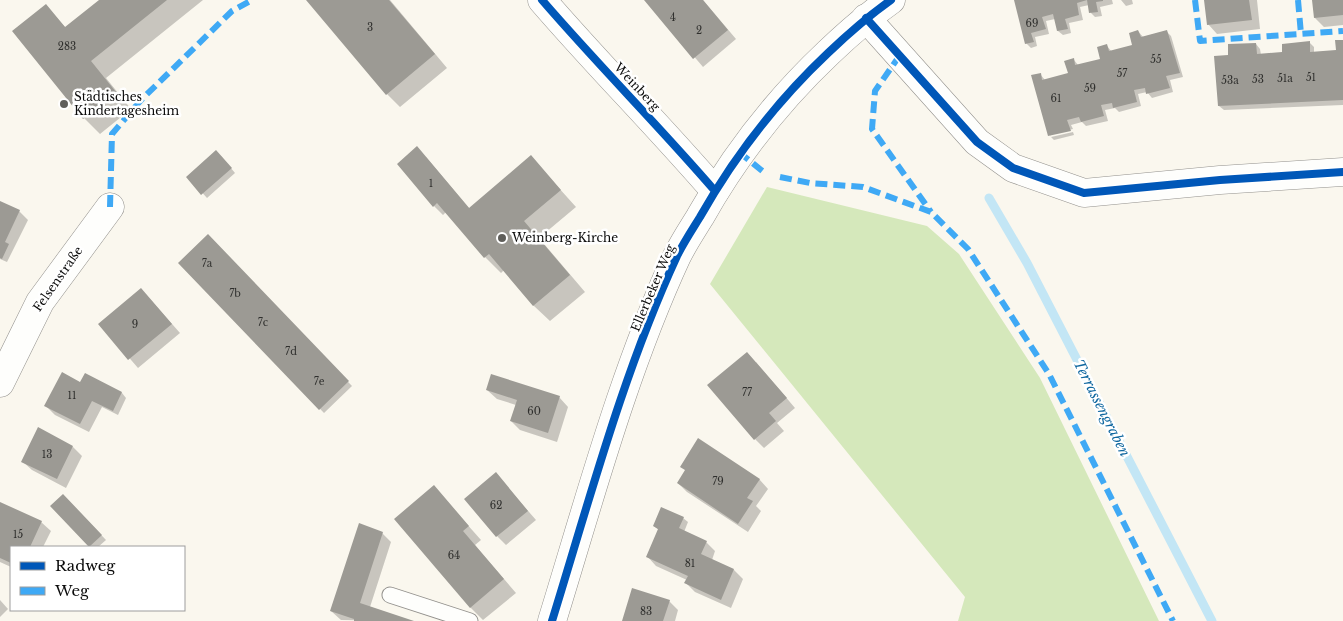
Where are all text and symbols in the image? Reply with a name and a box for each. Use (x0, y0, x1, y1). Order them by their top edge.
house number: 4 (670, 11, 676, 24)
house number: 69 (1026, 17, 1038, 30)
house number: 3 (367, 21, 373, 34)
house number: 2 (696, 24, 702, 37)
house number: 283 (58, 40, 76, 53)
house number: 55 (1150, 53, 1162, 66)
street label: Weinberg (611, 59, 664, 114)
house number: 57 (1117, 67, 1128, 80)
house number: 51 (1306, 71, 1316, 84)
house number: 51a (1277, 72, 1293, 85)
house number: 53 (1252, 73, 1264, 86)
house number: 53a (1221, 74, 1239, 87)
house number: 59 (1084, 82, 1096, 95)
place label: Städtisches Kindertagesheim (74, 89, 179, 118)
house number: 61 (1051, 92, 1061, 105)
marker: Städtisches Kindertagesheim (58, 98, 70, 110)
house number: 1 (429, 177, 433, 190)
place label: Weinberg-Kirche (511, 230, 618, 245)
marker: Weinberg-Kirche (496, 232, 508, 244)
street label: Ellerbeker Weg (627, 241, 678, 334)
street label: Felsenstraße (30, 243, 86, 314)
house number: 7a (202, 257, 213, 270)
house number: 7b (229, 287, 241, 300)
house number: 7c (258, 316, 269, 329)
house number: 9 (132, 318, 138, 331)
house number: 7d (285, 345, 297, 358)
water label: Terrassengraben (1070, 356, 1134, 460)
house number: 7e (314, 375, 325, 388)
house number: 77 (742, 386, 753, 399)
house number: 11 (68, 389, 76, 402)
house number: 60 (527, 405, 541, 418)
house number: 13 (42, 448, 52, 461)
house number: 79 (712, 475, 724, 488)
house number: 62 (490, 499, 502, 512)
house number: 15 (13, 528, 23, 541)
legend (10, 546, 185, 611)
house number: 64 (448, 549, 460, 562)
text: Radweg (55, 556, 116, 575)
house number: 81 (685, 557, 695, 570)
text: Weg (54, 581, 90, 600)
house number: 83 (640, 605, 652, 618)

